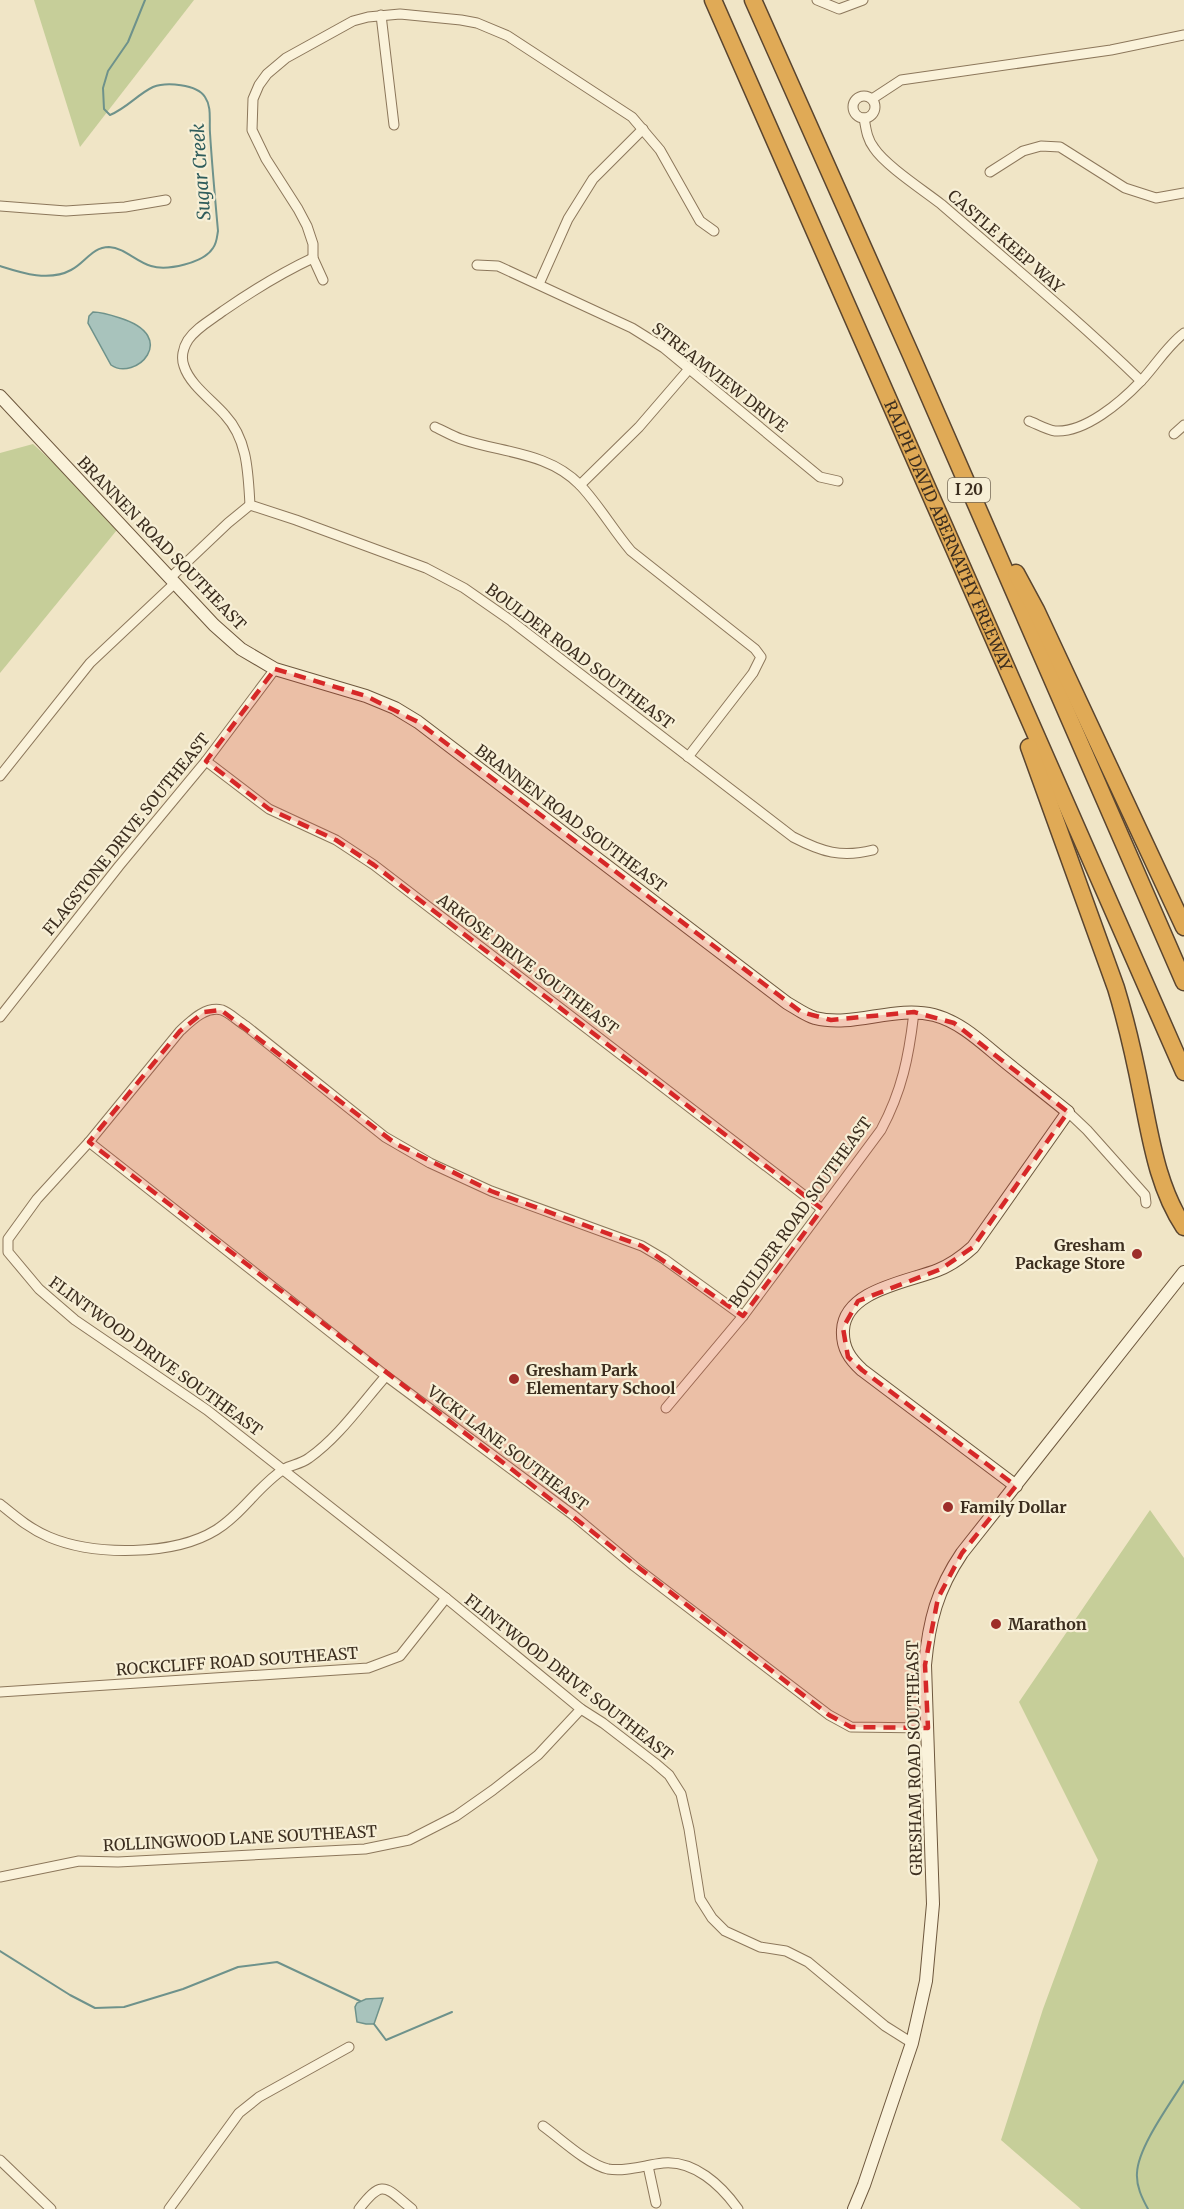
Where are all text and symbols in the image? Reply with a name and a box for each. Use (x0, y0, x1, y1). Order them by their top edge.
water label: Sugar Creek (186, 123, 215, 221)
street label: CASTLE KEEP WAY (944, 185, 1069, 297)
street label: STREAMVIEW DRIVE (648, 318, 792, 437)
street label: RALPH DAVID ABERNATHY FREEWAY (880, 397, 1017, 675)
street label: BRANNEN ROAD SOUTHEAST (74, 452, 250, 634)
road number: I 20 (948, 478, 990, 502)
street label: BOULDER ROAD SOUTHEAST (482, 579, 678, 733)
street label: FLAGSTONE DRIVE SOUTHEAST (38, 729, 214, 939)
street label: BRANNEN ROAD SOUTHEAST (472, 740, 670, 896)
street label: ARKOSE DRIVE SOUTHEAST (433, 889, 623, 1039)
street label: BOULDER ROAD SOUTHEAST (724, 1113, 876, 1311)
place label: Gresham Package Store (1015, 1235, 1125, 1273)
marker: Gresham Package Store (1130, 1247, 1144, 1261)
street label: FLINTWOOD DRIVE SOUTHEAST (45, 1272, 267, 1440)
place label: Gresham Park Elementary School (526, 1360, 675, 1398)
marker: Gresham Park Elementary School (507, 1372, 521, 1386)
street label: VICKI LANE SOUTHEAST (423, 1380, 592, 1515)
place label: Family Dollar (960, 1497, 1067, 1517)
marker: Family Dollar (941, 1500, 955, 1514)
street label: FLINTWOOD DRIVE SOUTHEAST (461, 1589, 677, 1765)
place label: Marathon (1008, 1614, 1087, 1634)
marker: Marathon (989, 1617, 1003, 1631)
street label: GRESHAM ROAD SOUTHEAST (902, 1640, 926, 1876)
street label: ROCKCLIFF ROAD SOUTHEAST (115, 1643, 359, 1679)
street label: ROLLINGWOOD LANE SOUTHEAST (102, 1821, 378, 1855)

